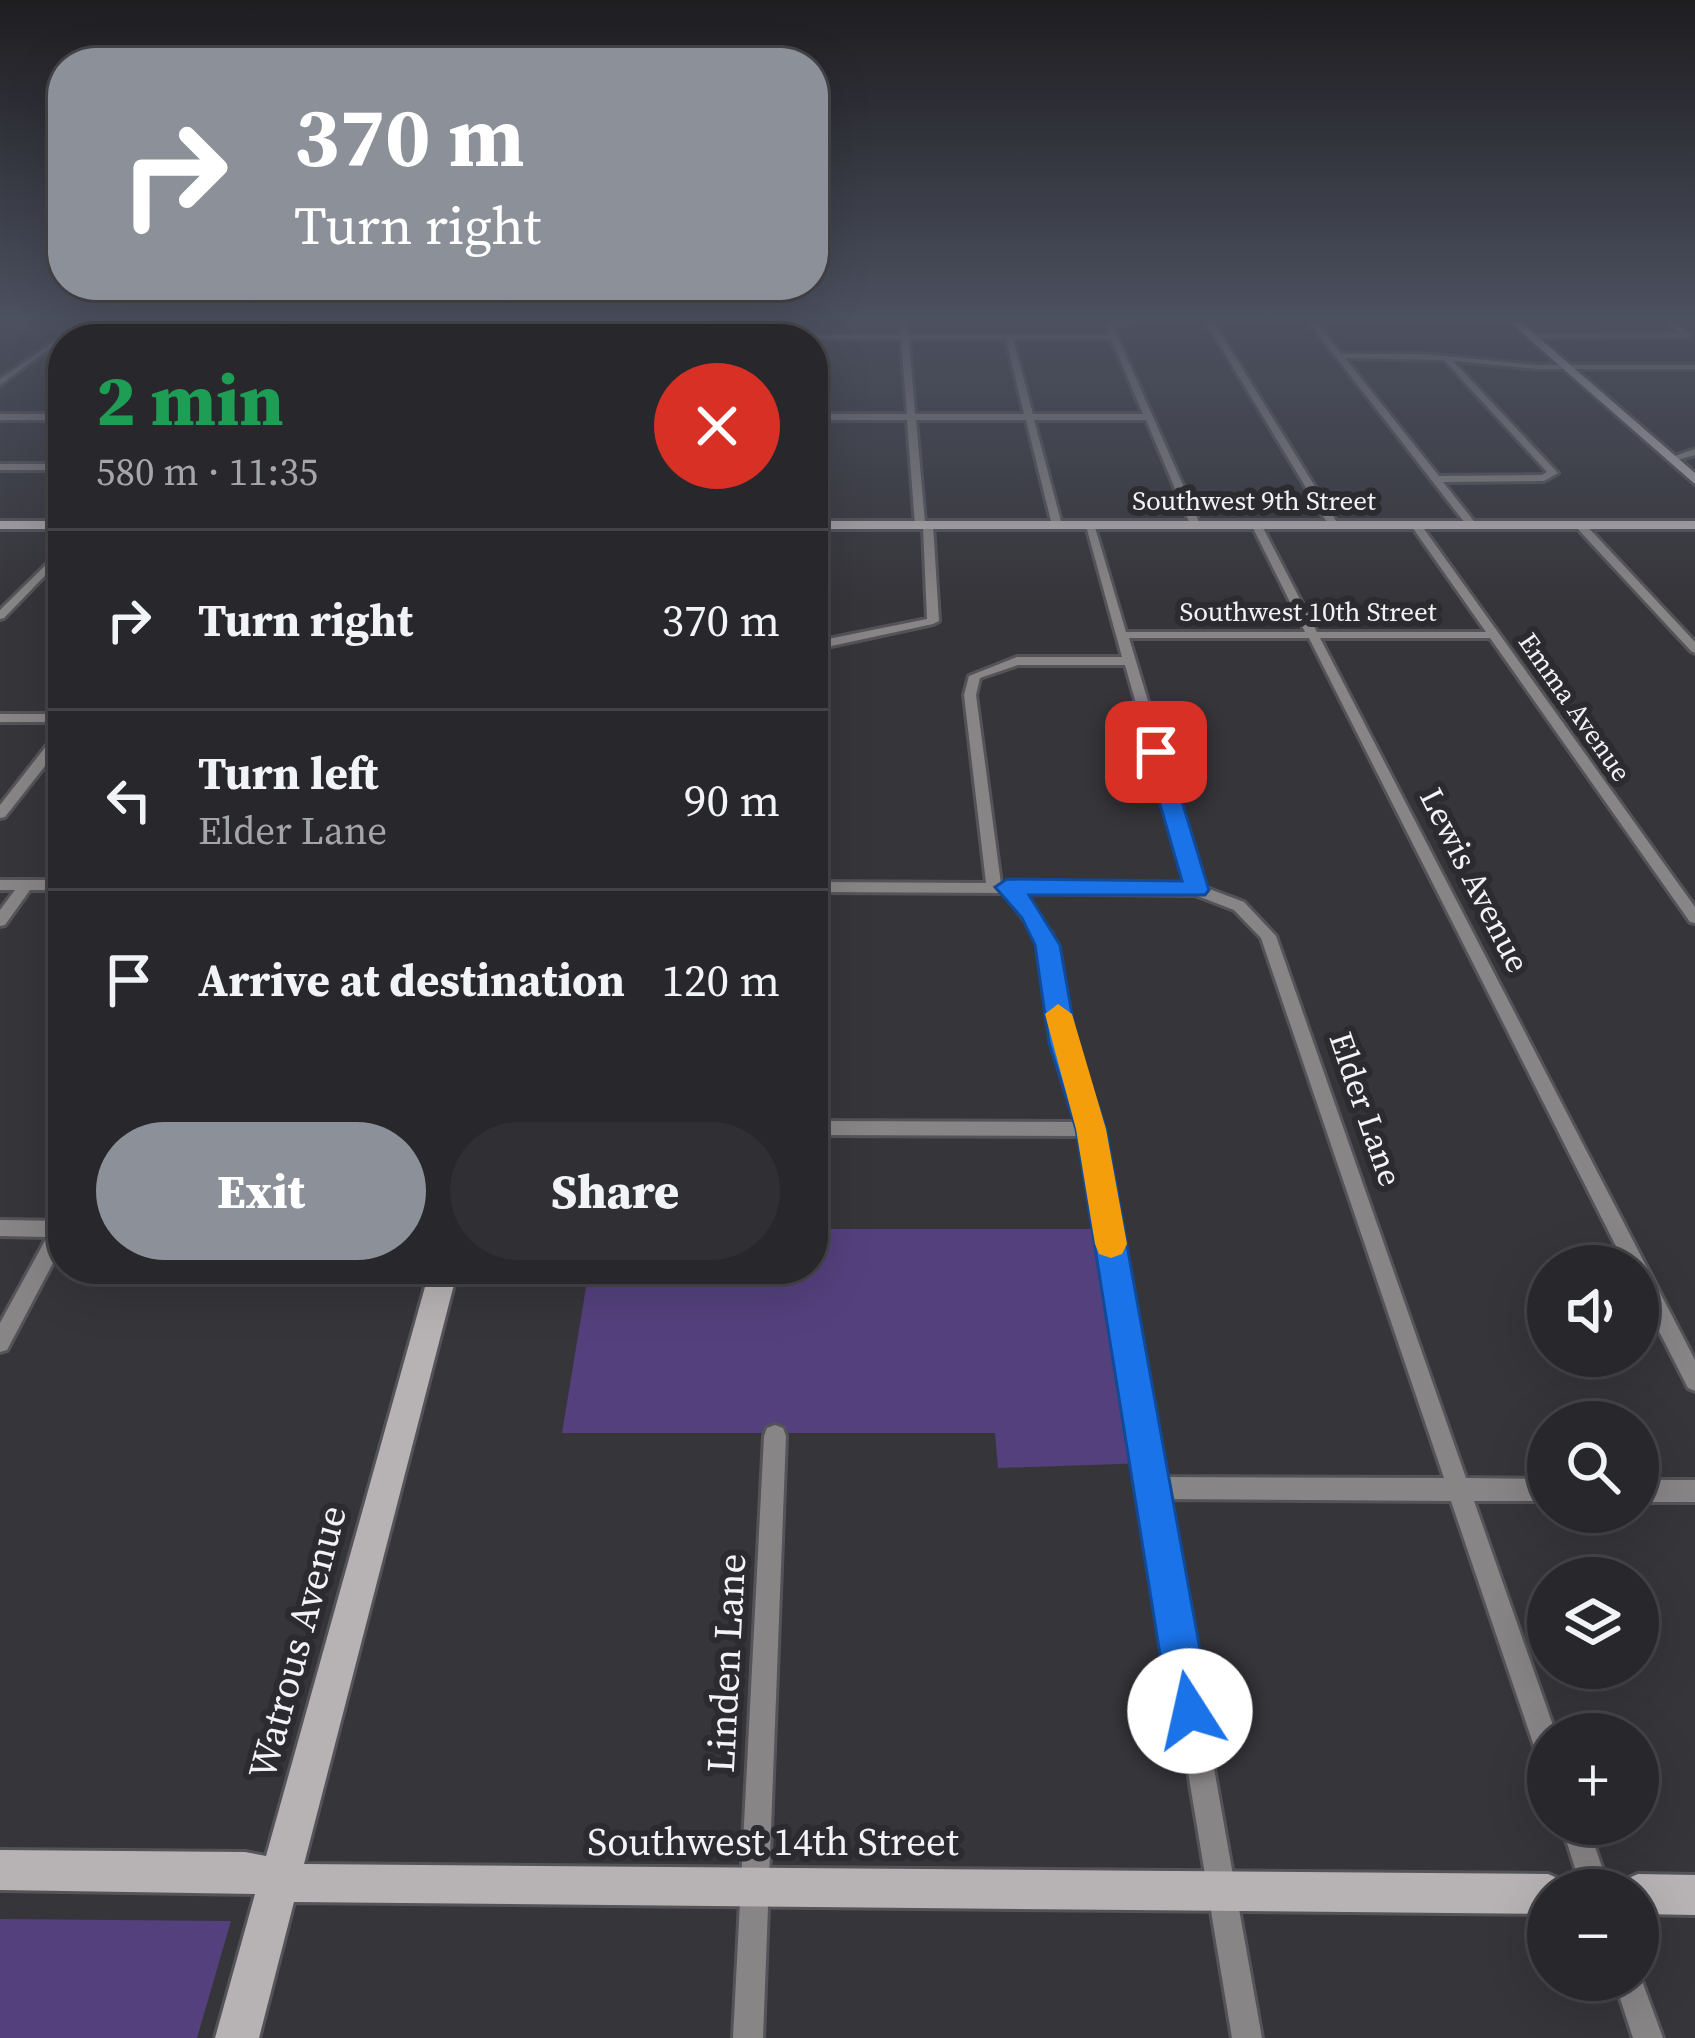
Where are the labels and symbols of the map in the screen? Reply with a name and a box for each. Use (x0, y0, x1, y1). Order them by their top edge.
street label: Southwest 9th Street (1132, 482, 1376, 519)
street label: Southwest 10th Street (1179, 593, 1437, 630)
street label: Emma Avenue (1510, 625, 1640, 789)
pin (1105, 701, 1207, 803)
street label: Lewis Avenue (1409, 780, 1541, 980)
street label: Elder Lane (1319, 1026, 1413, 1192)
street label: Watrous Avenue (235, 1499, 359, 1785)
street label: Linden Lane (694, 1552, 758, 1774)
position arrow (1127, 1648, 1253, 1774)
street label: Southwest 14th Street (587, 1815, 959, 1868)

